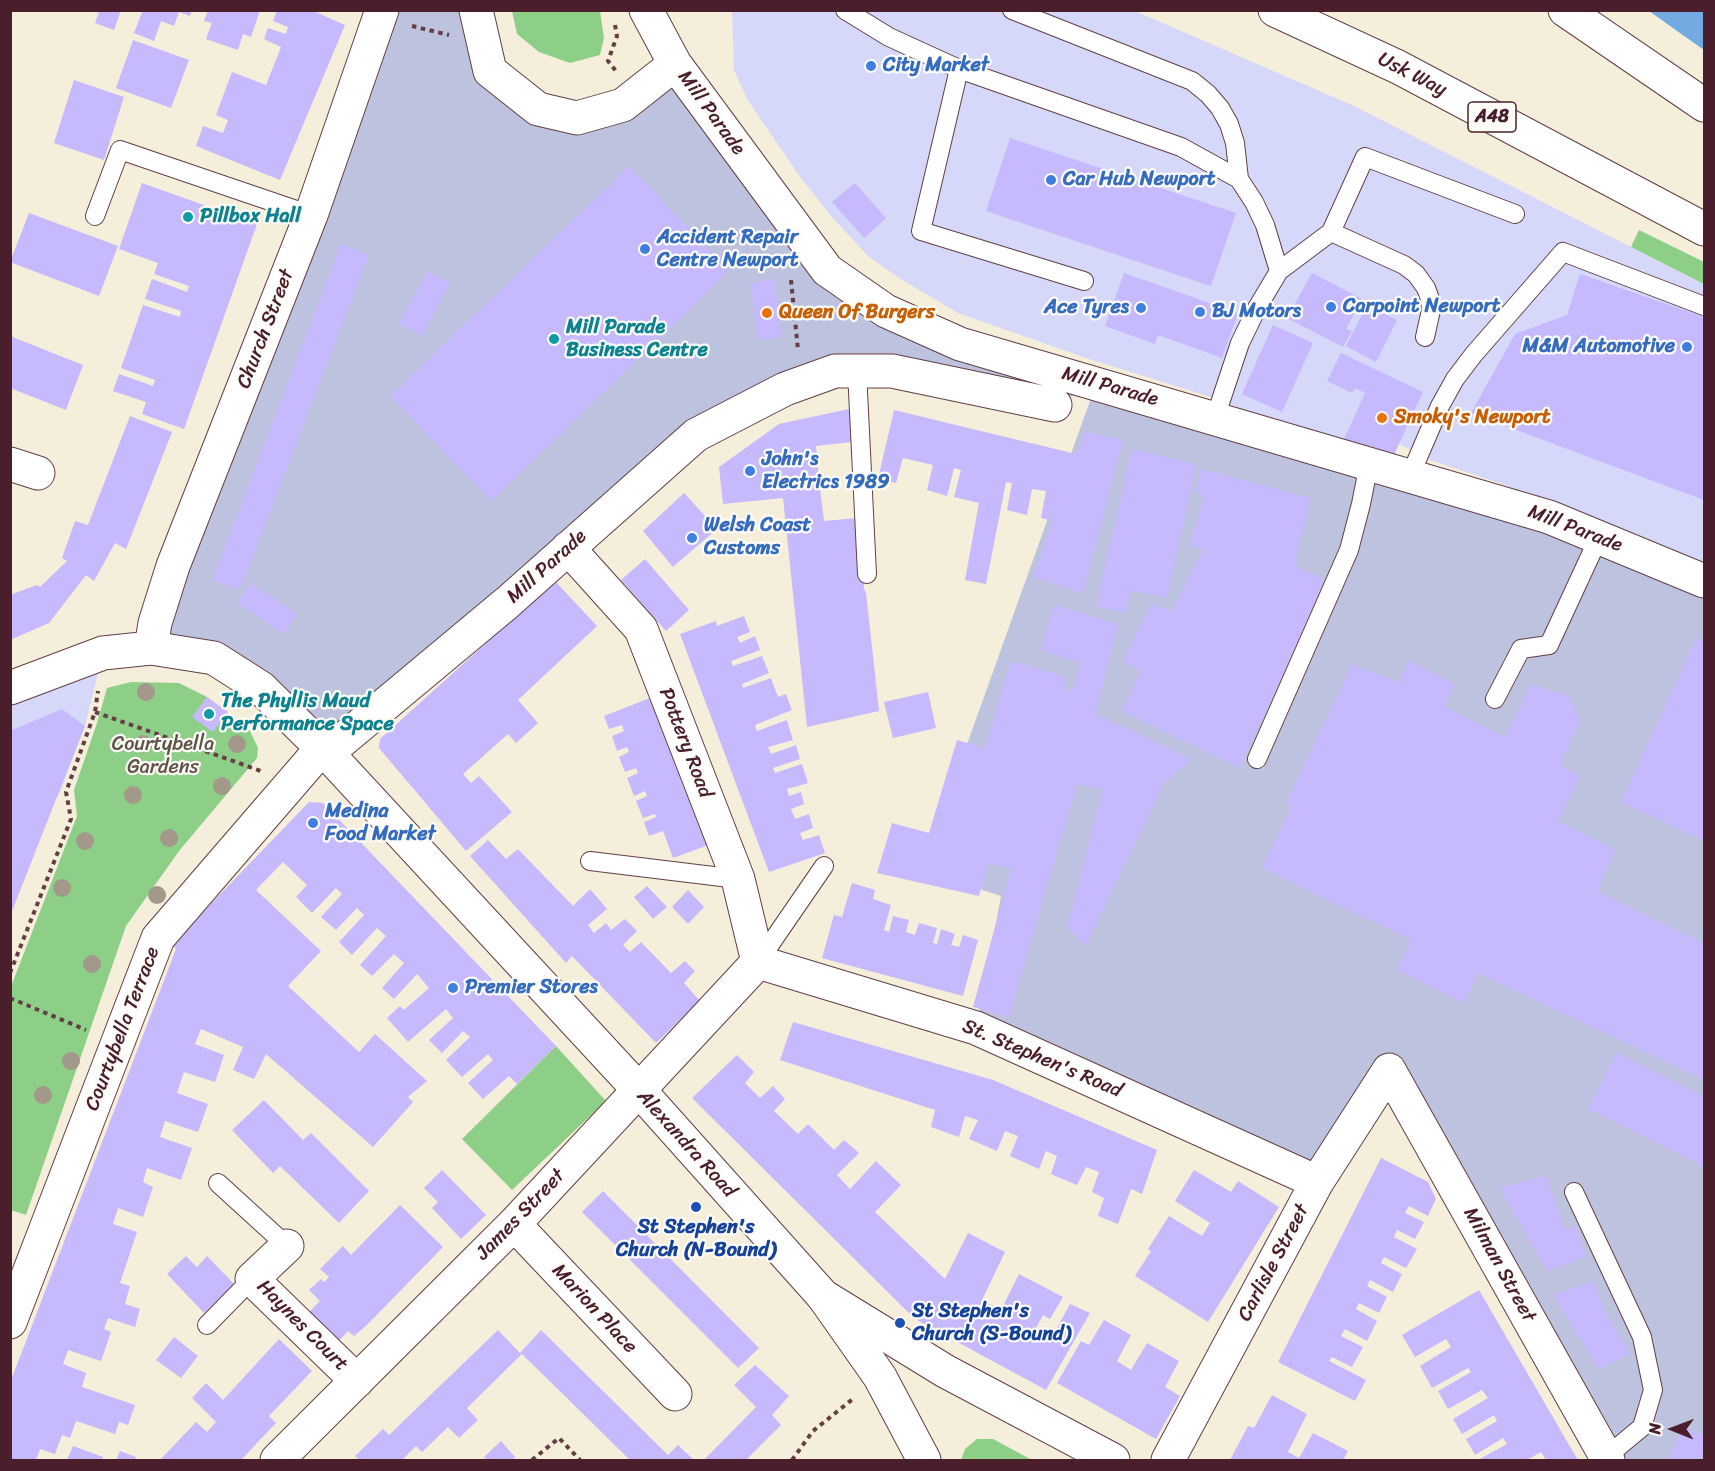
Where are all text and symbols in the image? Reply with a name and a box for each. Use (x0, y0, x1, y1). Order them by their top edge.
street label: Usk Way (1374, 47, 1450, 103)
place label: City Market (883, 54, 989, 78)
marker: City Market (864, 59, 878, 73)
street label: Mill Parade (672, 66, 750, 160)
road number: A48 (1468, 102, 1516, 132)
place label: Car Hub Newport (1063, 168, 1216, 192)
marker: Car Hub Newport (1044, 173, 1058, 187)
place label: Pillbox Hall (200, 205, 301, 229)
marker: Pillbox Hall (181, 210, 195, 224)
place label: Accident Repair Centre Newport (657, 226, 799, 273)
marker: Accident Repair Centre Newport (638, 242, 652, 256)
street label: Church Street (232, 266, 300, 392)
place label: Carpoint Newport (1343, 295, 1500, 319)
place label: Ace Tyres (1044, 296, 1129, 320)
place label: BJ Motors (1212, 300, 1301, 324)
marker: Carpoint Newport (1324, 300, 1338, 314)
place label: Queen Of Burgers (779, 301, 935, 325)
marker: Ace Tyres (1134, 301, 1148, 315)
marker: BJ Motors (1193, 305, 1207, 319)
marker: Queen Of Burgers (760, 306, 774, 320)
place label: Mill Parade Business Centre (566, 316, 708, 363)
marker: Mill Parade Business Centre (547, 332, 561, 346)
place label: M&M Automotive (1523, 335, 1675, 359)
marker: M&M Automotive (1680, 340, 1694, 354)
street label: Mill Parade (1059, 362, 1161, 412)
place label: Smoky's Newport (1394, 406, 1550, 430)
marker: Smoky's Newport (1375, 411, 1389, 425)
place label: John's Electrics 1989 (762, 448, 889, 495)
marker: John's Electrics 1989 (743, 464, 757, 478)
street label: Mill Parade (1524, 500, 1626, 558)
place label: Welsh Coast Customs (704, 514, 811, 561)
street label: Mill Parade (502, 525, 592, 609)
marker: Welsh Coast Customs (685, 531, 699, 545)
street label: Pottery Road (653, 685, 717, 801)
place label: The Phyllis Maud Performance Space (221, 690, 394, 737)
marker: The Phyllis Maud Performance Space (202, 707, 216, 721)
park label: Courtybella Gardens (112, 733, 214, 780)
place label: Medina Food Market (325, 800, 435, 847)
marker: Medina Food Market (306, 816, 320, 830)
street label: Courtybella Terrace (81, 944, 165, 1114)
place label: Premier Stores (465, 976, 598, 1000)
marker: Premier Stores (446, 981, 460, 995)
street label: St. Stephen's Road (959, 1015, 1125, 1103)
street label: Alexandra Road (631, 1085, 741, 1203)
street label: James Street (472, 1164, 570, 1266)
marker: St Stephen's Church (N-Bound) (689, 1200, 703, 1214)
street label: Carlisle Street (1233, 1201, 1315, 1325)
street label: Milman Street (1458, 1204, 1540, 1326)
place label: St Stephen's Church (N-Bound) (616, 1216, 776, 1263)
street label: Marion Place (546, 1259, 642, 1359)
street label: Haynes Court (251, 1275, 353, 1377)
place label: St Stephen's Church (S-Bound) (912, 1300, 1071, 1347)
marker: St Stephen's Church (S-Bound) (893, 1316, 907, 1330)
north arrow (1643, 1399, 1703, 1459)
text: N (1640, 1423, 1669, 1434)

